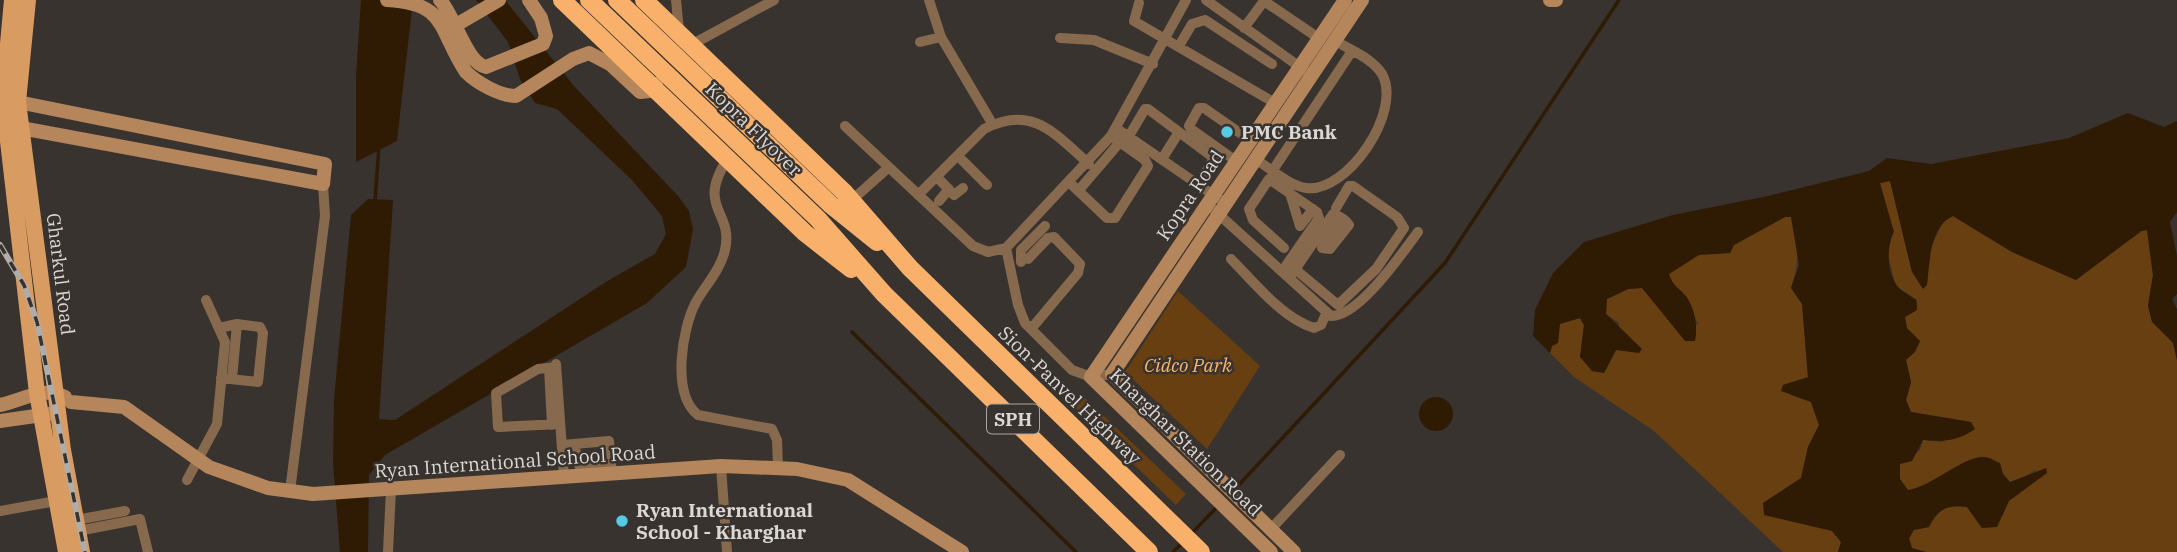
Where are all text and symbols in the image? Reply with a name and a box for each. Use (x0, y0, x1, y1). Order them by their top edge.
street label: Kopra Flyover (701, 77, 808, 182)
place label: PMC Bank (1241, 120, 1337, 144)
marker: PMC Bank (1219, 124, 1235, 140)
street label: Kopra Road (1151, 145, 1229, 245)
street label: Gharkul Road (42, 212, 80, 336)
street label: Sion-Panvel Highway (994, 321, 1147, 470)
park label: Cidco Park (1144, 353, 1233, 377)
street label: Kharghar Station Road (1105, 363, 1267, 521)
road number: SPH (987, 404, 1039, 433)
street label: Ryan International School Road (374, 439, 656, 483)
place label: Ryan International School - Kharghar (636, 498, 813, 544)
marker: Ryan International School - Kharghar (614, 513, 630, 529)

